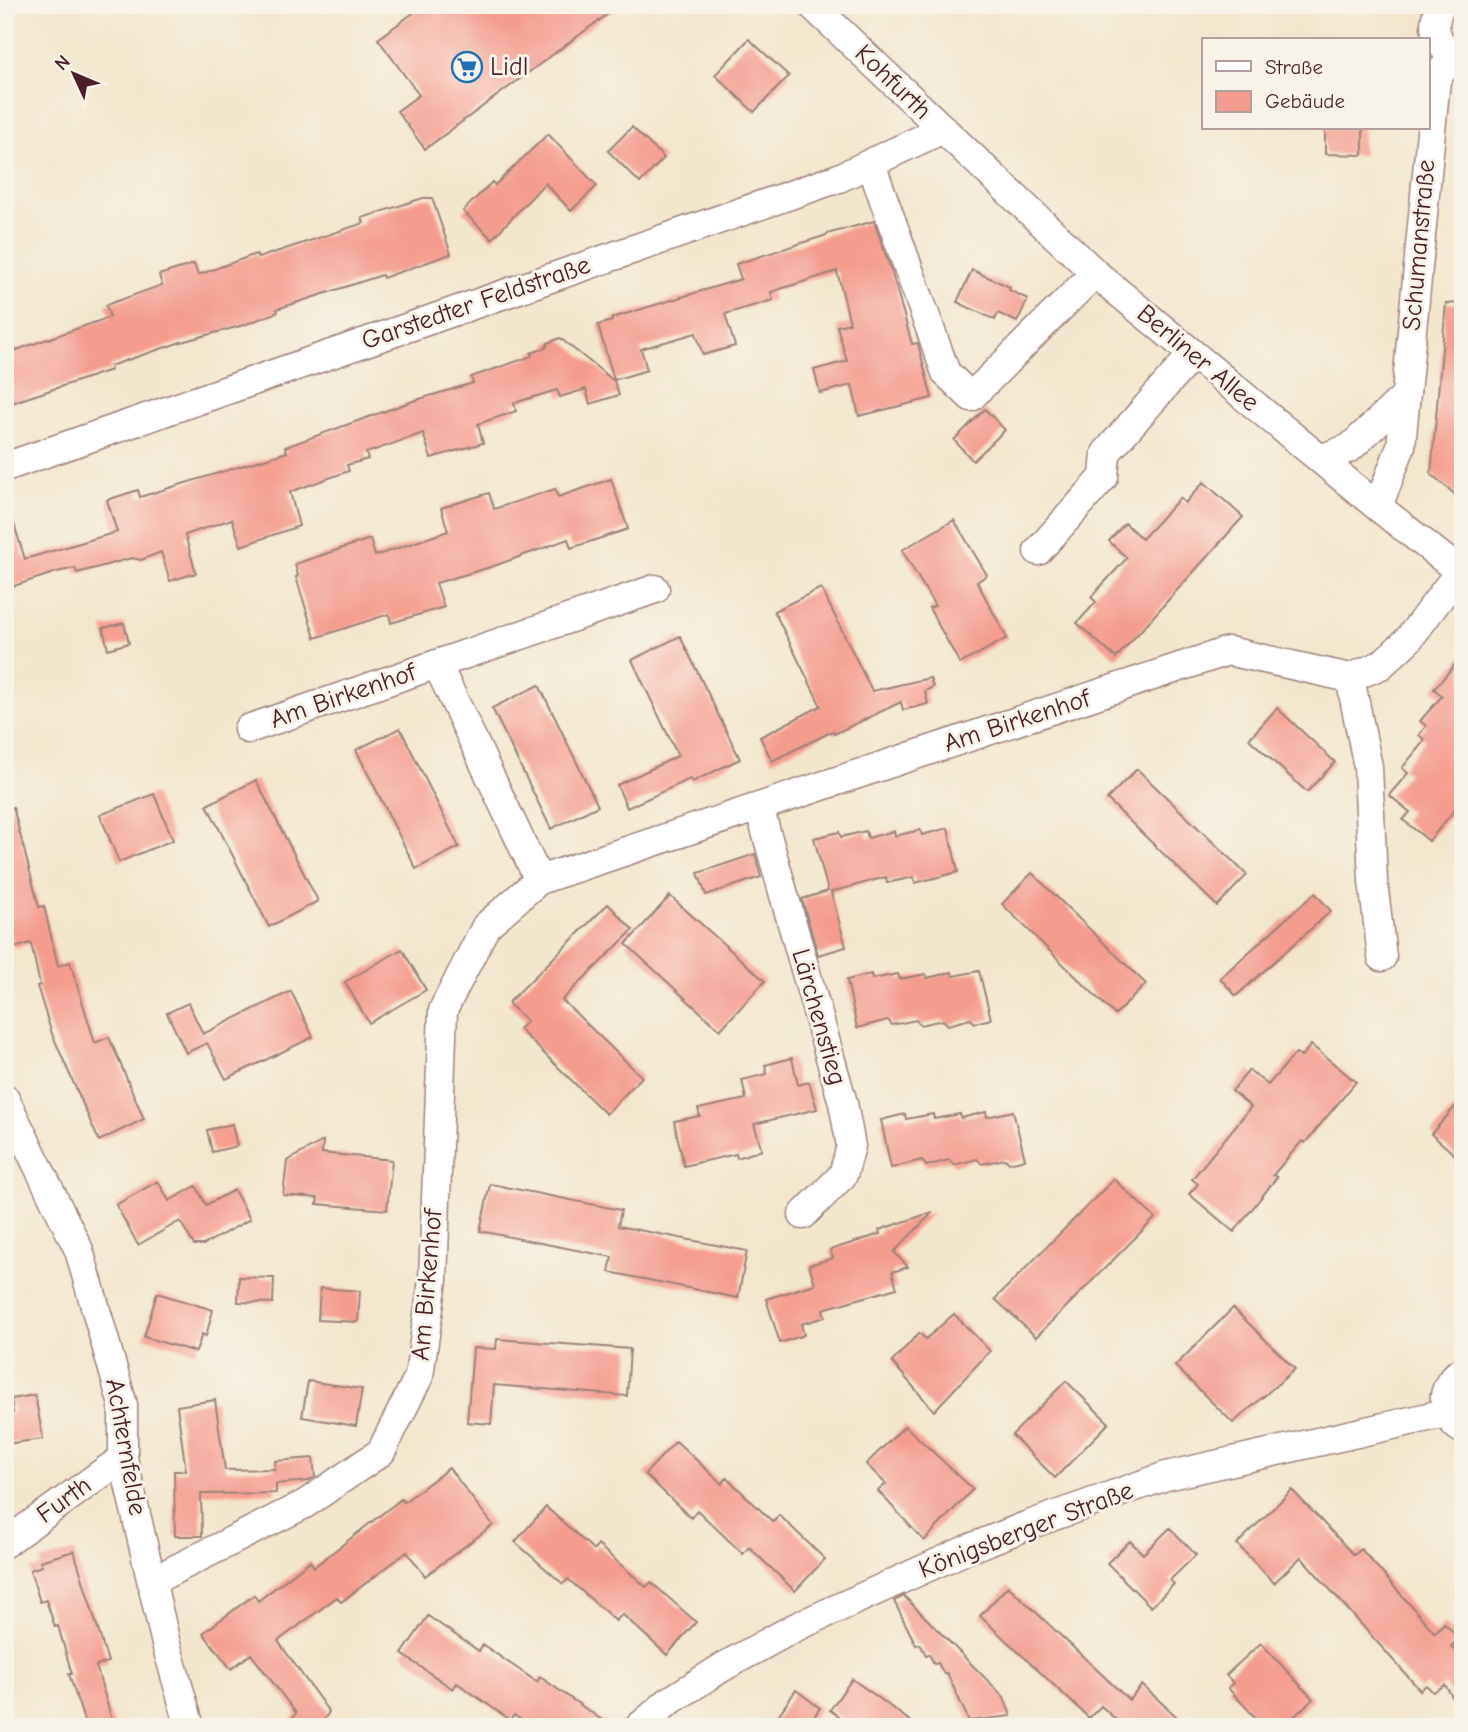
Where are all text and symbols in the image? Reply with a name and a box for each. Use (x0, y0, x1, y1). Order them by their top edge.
north arrow (38, 38, 108, 108)
street label: Kohfurth (849, 38, 937, 126)
legend (1202, 38, 1430, 130)
supermarket icon: Lidl (450, 50, 484, 84)
text: N (50, 51, 75, 75)
place label: Lidl (490, 52, 528, 82)
text: Straße (1265, 55, 1323, 79)
text: Gebäude (1265, 89, 1345, 113)
street label: Schumanstraße (1397, 158, 1441, 332)
street label: Garstedter Feldstraße (358, 250, 594, 356)
street label: Berliner Allee (1131, 298, 1265, 418)
street label: Am Birkenhof (266, 657, 421, 735)
street label: Am Birkenhof (940, 683, 1096, 759)
street label: Lärchenstieg (785, 945, 853, 1089)
street label: Am Birkenhof (405, 1206, 449, 1362)
street label: Achternfelde (99, 1376, 153, 1518)
street label: Furth (31, 1470, 97, 1530)
street label: Königsberger Straße (915, 1475, 1137, 1585)

